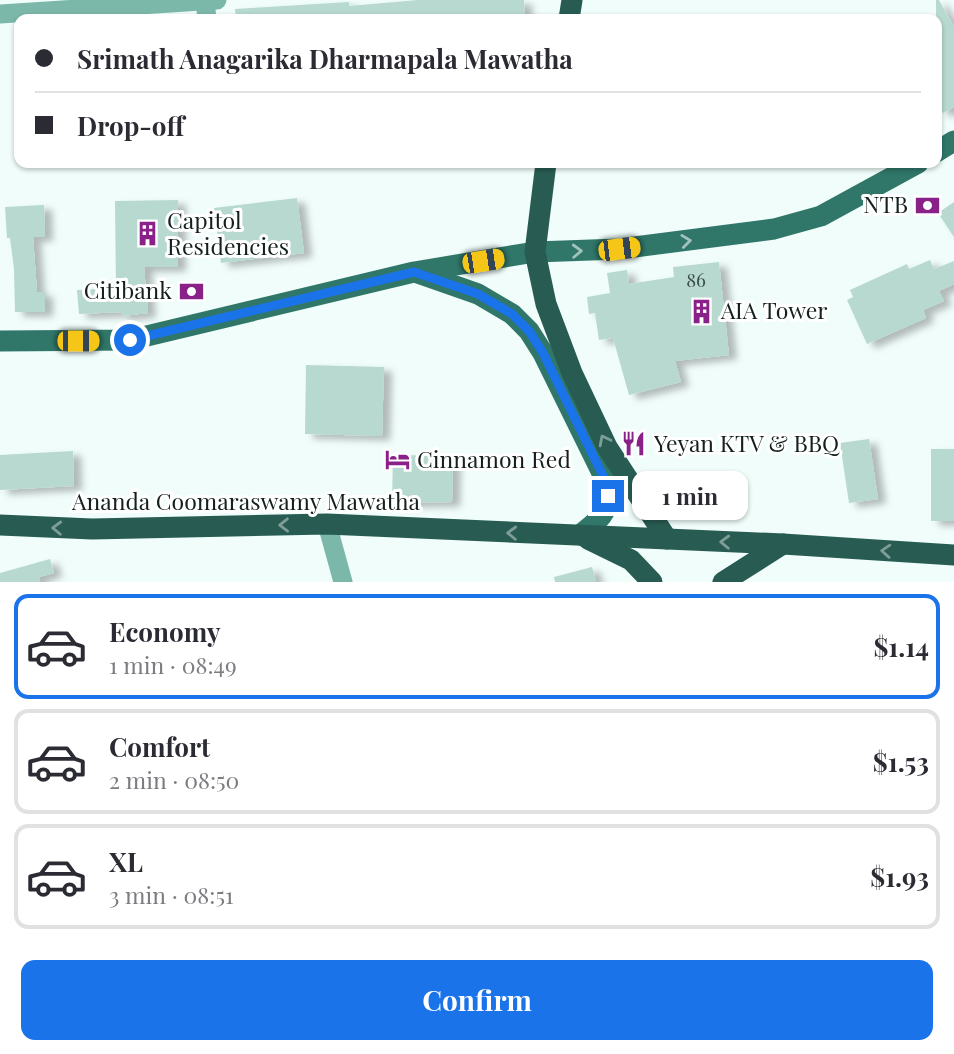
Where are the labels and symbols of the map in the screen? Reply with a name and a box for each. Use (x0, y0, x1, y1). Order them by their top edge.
place label: NTB (863, 188, 908, 219)
bank icon: NTB (914, 191, 942, 219)
place label: Capitol Residencies (167, 204, 289, 261)
building icon: Capitol Residencies (133, 220, 161, 248)
one-way arrow (681, 233, 692, 248)
car (597, 236, 642, 262)
one-way arrow (572, 243, 583, 258)
car (461, 247, 506, 275)
house number: 86 (686, 266, 706, 292)
place label: Citibank (84, 274, 172, 305)
bank icon: Citibank (178, 277, 206, 305)
place label: AIA Tower (720, 294, 828, 325)
building icon: AIA Tower (687, 297, 715, 325)
route start (114, 324, 146, 356)
car (58, 331, 100, 352)
place label: Yeyan KTV & BBQ (653, 427, 840, 458)
restaurant icon: Yeyan KTV & BBQ (620, 430, 648, 458)
one-way arrow (599, 435, 613, 447)
place label: Cinnamon Red (417, 443, 571, 474)
hotel icon: Cinnamon Red (383, 446, 411, 474)
callout: 1 min (632, 472, 748, 520)
route end (592, 480, 624, 512)
street label: Ananda Coomaraswamy Mawatha (71, 485, 421, 516)
one-way arrow (279, 517, 289, 533)
one-way arrow (51, 520, 62, 535)
one-way arrow (506, 526, 517, 541)
one-way arrow (719, 534, 730, 549)
one-way arrow (880, 543, 891, 558)

